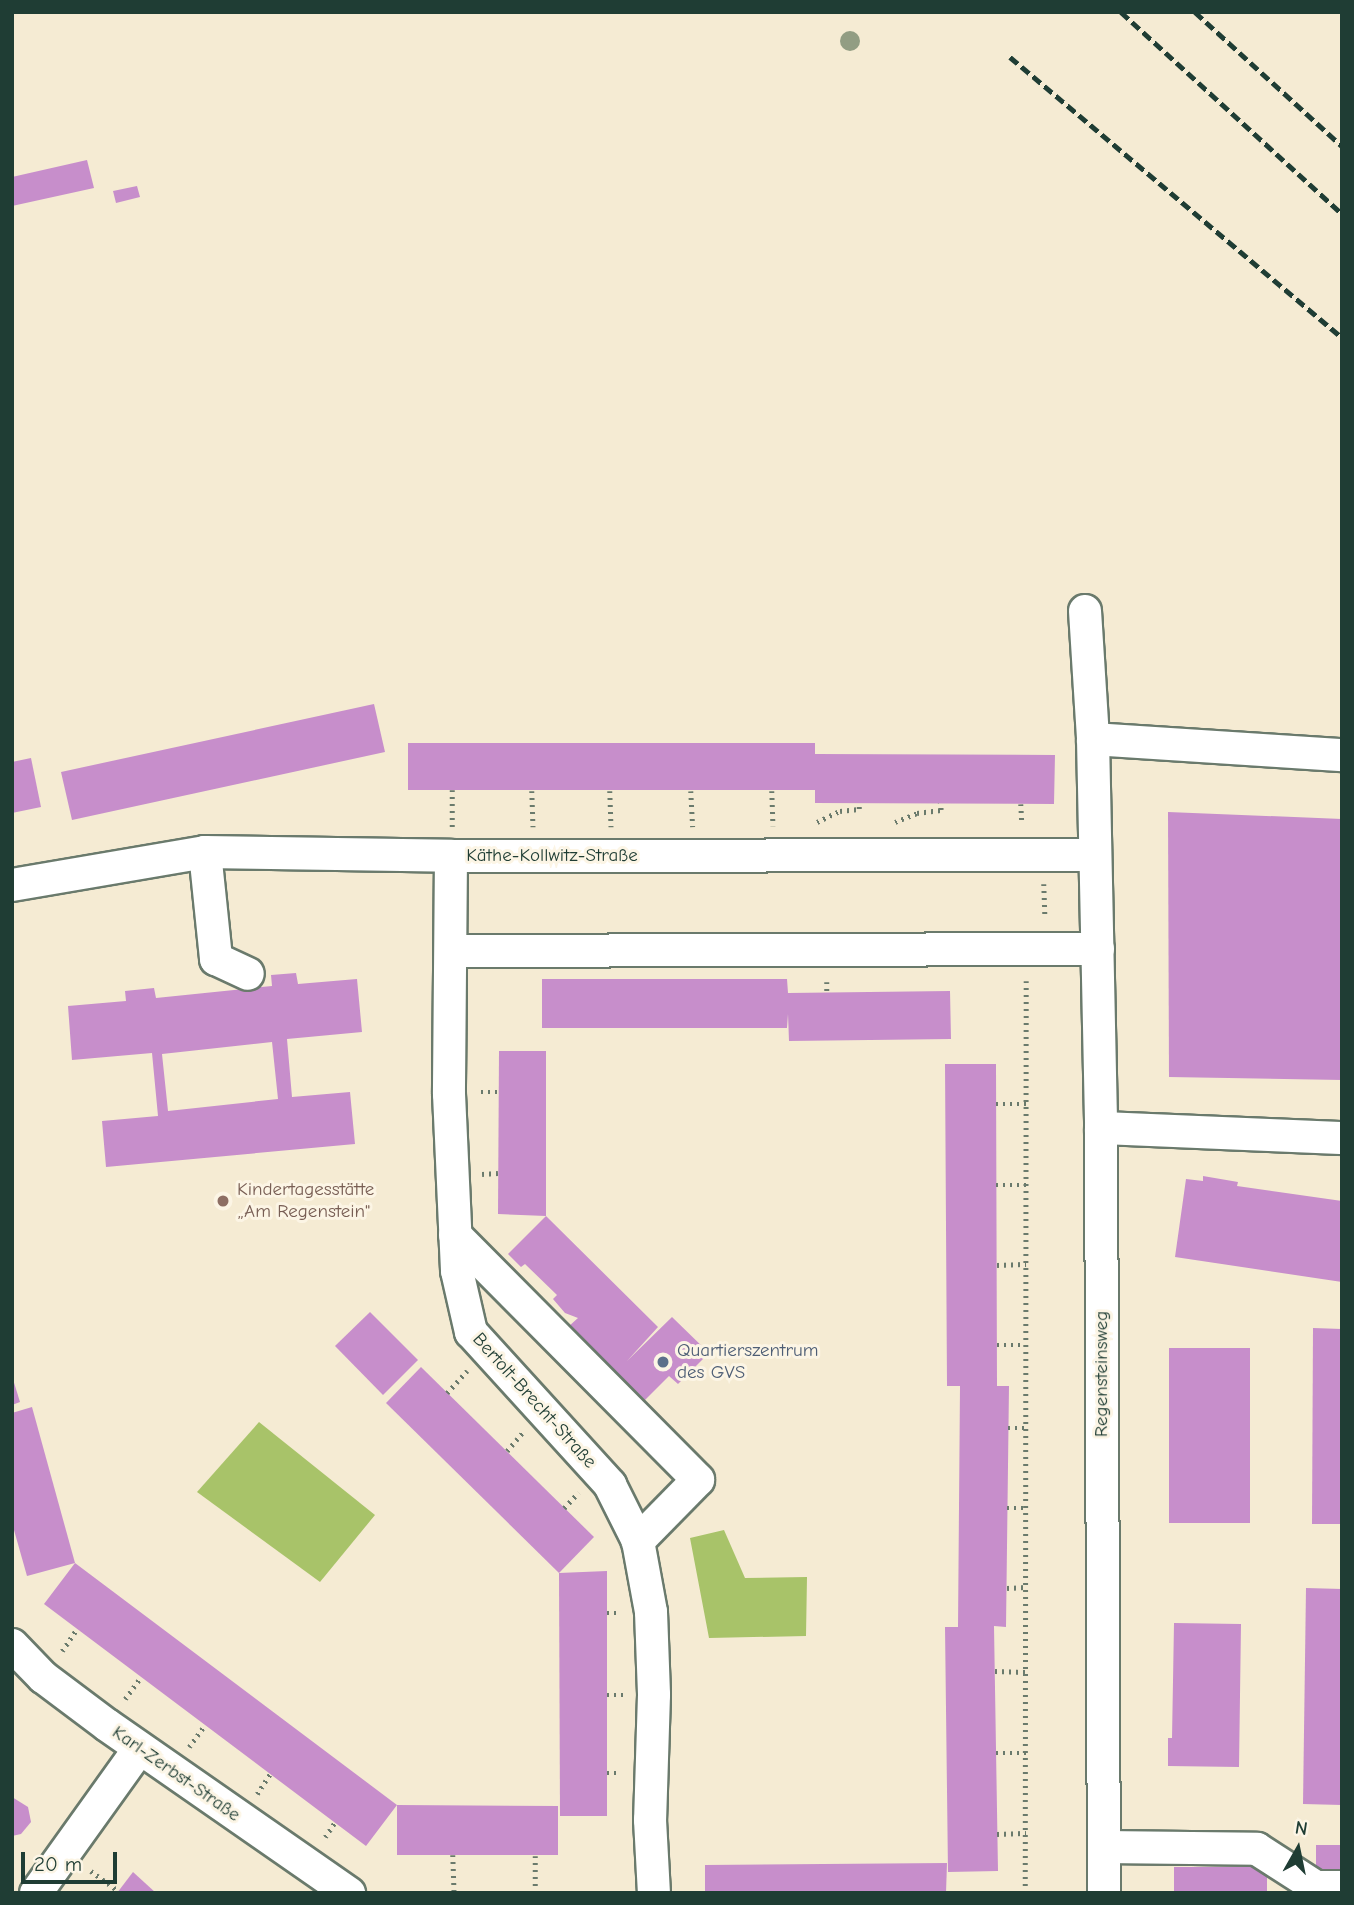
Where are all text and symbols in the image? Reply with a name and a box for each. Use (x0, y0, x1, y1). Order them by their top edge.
street label: Käthe-Kollwitz-Straße (466, 845, 638, 867)
place label: Kindertagesstätte „Am Regenstein" (237, 1179, 374, 1223)
marker: Kindertagesstätte „Am Regenstein" (215, 1193, 231, 1209)
street label: Regensteinsweg (1091, 1311, 1113, 1437)
street label: Bertolt-Brecht-Straße (467, 1329, 601, 1473)
place label: Quartierszentrum des GVS (677, 1340, 818, 1384)
marker: Quartierszentrum des GVS (655, 1354, 671, 1370)
street label: Karl-Zerbst-Straße (107, 1721, 245, 1827)
north arrow (1263, 1814, 1333, 1884)
text: N (1293, 1816, 1309, 1840)
scale bar (24, 1839, 121, 1883)
text: 20 m (34, 1852, 82, 1876)

